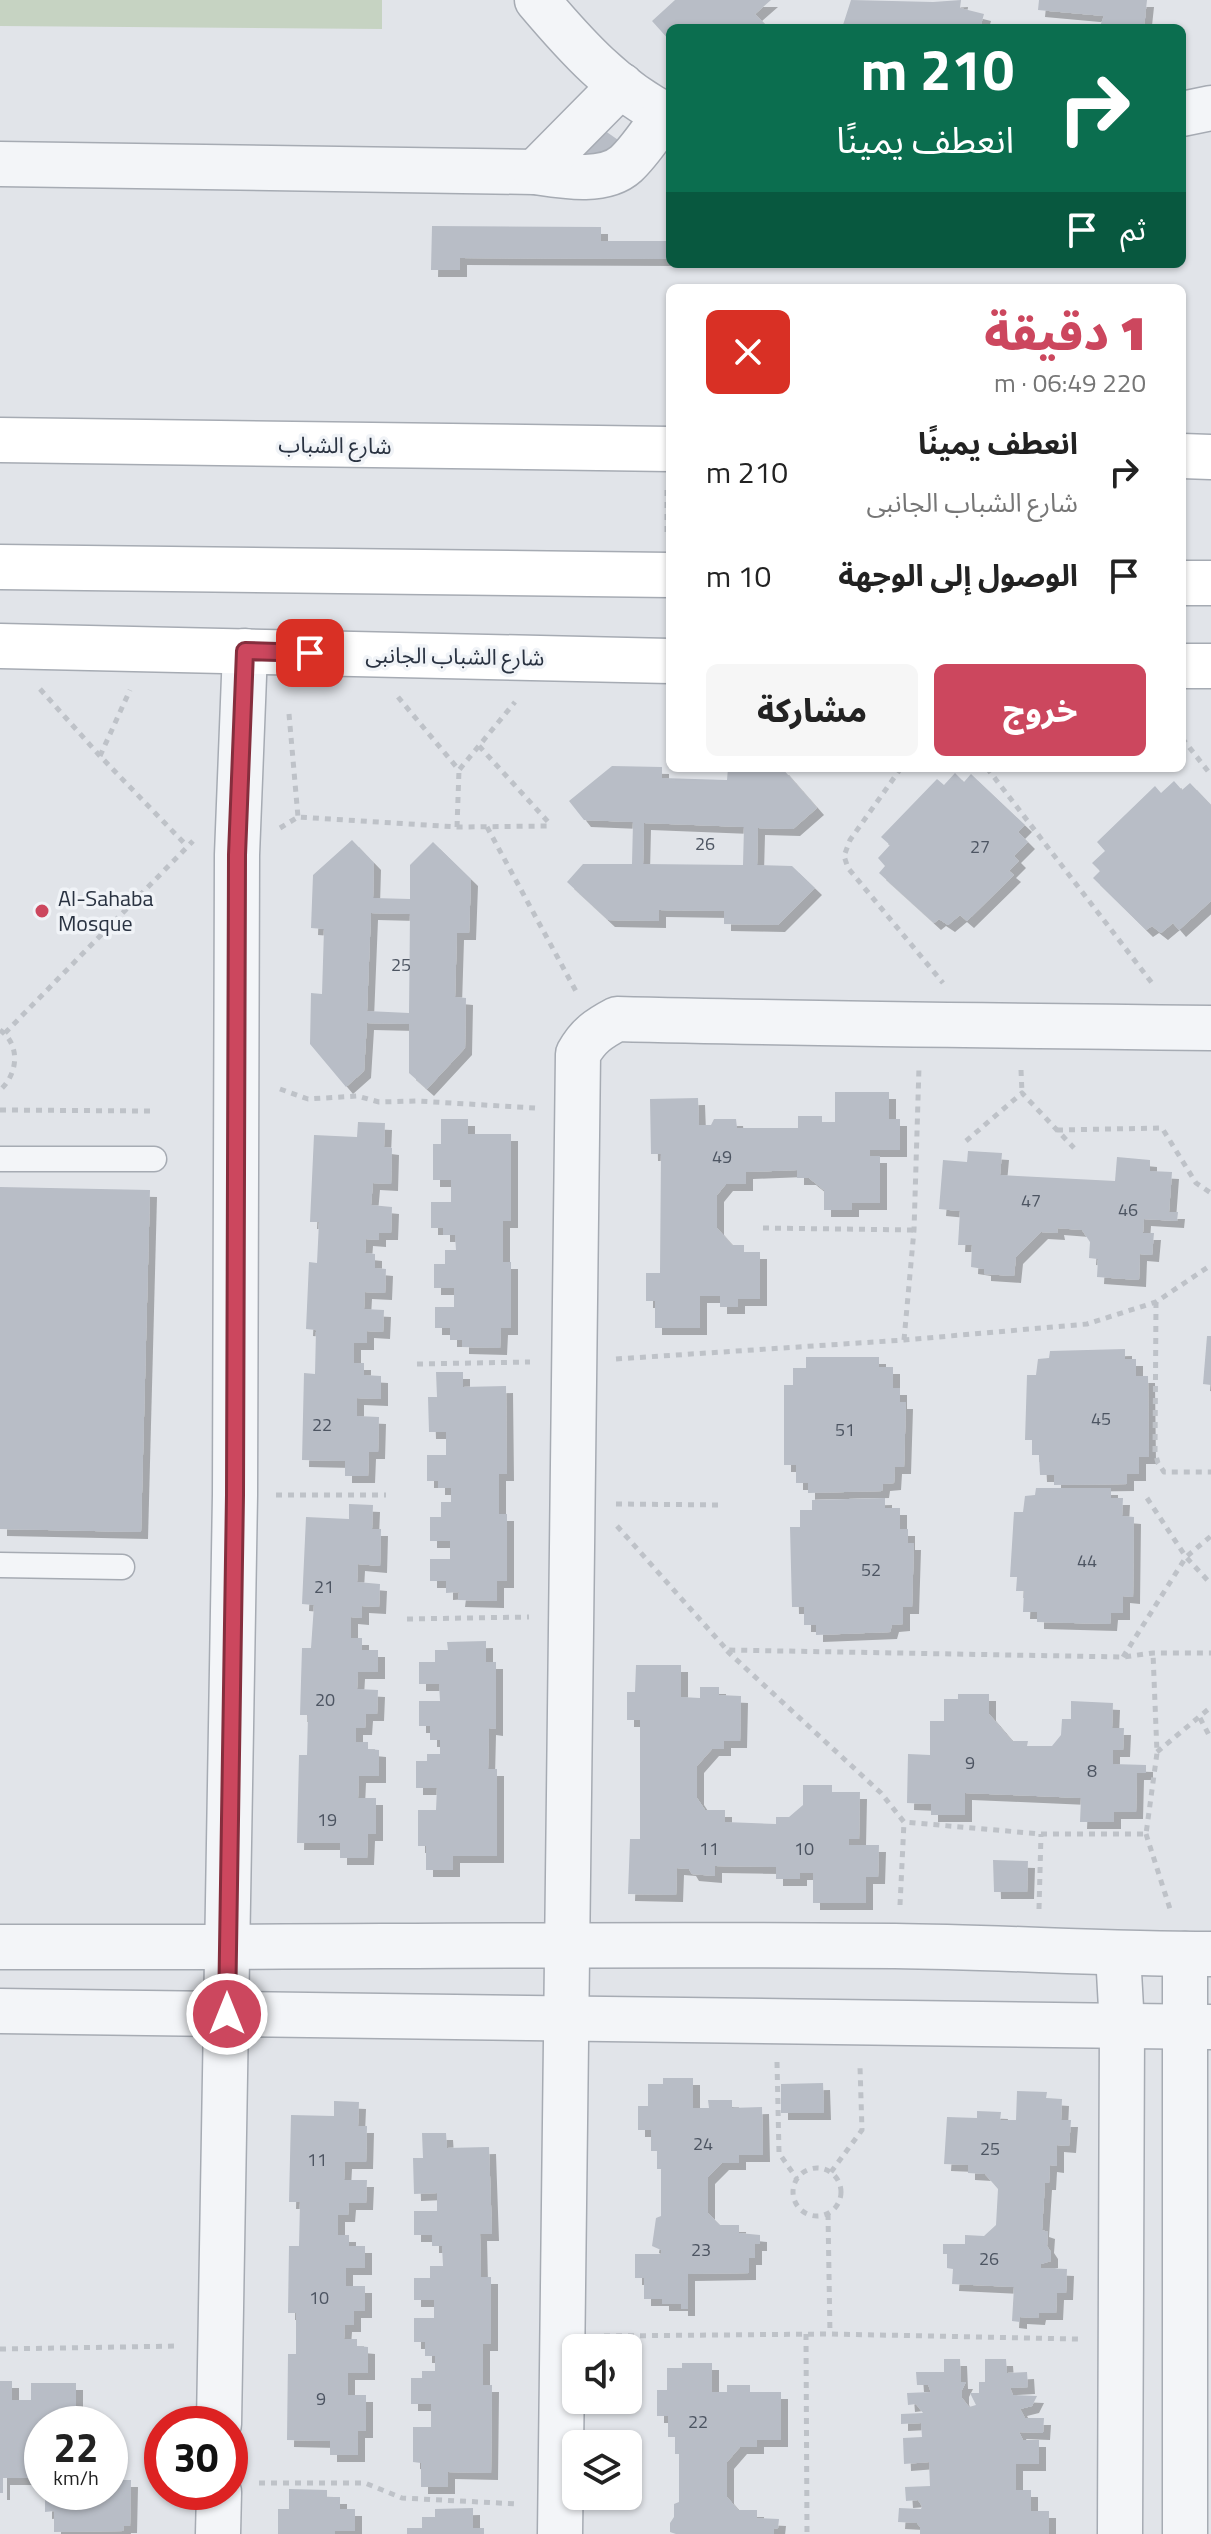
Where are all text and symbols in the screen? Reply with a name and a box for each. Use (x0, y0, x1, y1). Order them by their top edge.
text: 210 m (861, 27, 1014, 112)
icon: right (1042, 56, 1146, 160)
text: انعطف يمينًا (836, 112, 1014, 167)
text: ثم (1120, 206, 1146, 252)
icon: arrive (1060, 208, 1104, 252)
text: 1 دقيقة (984, 296, 1146, 369)
button: close (706, 310, 790, 394)
text: 220 m · 06:49 (994, 363, 1146, 402)
text: انعطف يمينًا (918, 420, 1078, 466)
street label: شارع الشباب (278, 427, 392, 463)
text: 210 m (706, 449, 788, 495)
icon: right (1102, 450, 1146, 494)
text: شارع الشباب الجانبى (866, 483, 1078, 522)
text: الوصول إلى الوجهة (838, 552, 1078, 598)
text: 10 m (706, 553, 771, 599)
icon: arrive (1102, 554, 1146, 598)
pin (276, 619, 344, 687)
icon: arrive (288, 631, 332, 675)
street label: شارع الشباب الجانبى (365, 637, 545, 675)
button: مشاركة (706, 664, 918, 756)
button: خروج (934, 664, 1146, 756)
house number: 26 (695, 830, 715, 857)
house number: 27 (970, 833, 990, 860)
place label: Al-Sahaba Mosque (58, 881, 154, 940)
marker: Al-Sahaba Mosque (33, 902, 51, 920)
house number: 25 (391, 951, 411, 978)
house number: 49 (712, 1143, 732, 1170)
house number: 47 (1021, 1187, 1041, 1214)
house number: 46 (1118, 1196, 1138, 1223)
house number: 45 (1091, 1405, 1111, 1432)
house number: 22 (312, 1411, 332, 1438)
house number: 51 (835, 1416, 855, 1443)
house number: 44 (1077, 1547, 1097, 1574)
house number: 52 (861, 1556, 881, 1583)
house number: 21 (314, 1573, 334, 1600)
house number: 20 (315, 1686, 335, 1713)
house number: 9 (965, 1749, 975, 1776)
house number: 8 (1087, 1757, 1097, 1784)
house number: 19 (317, 1806, 337, 1833)
house number: 11 (699, 1835, 719, 1862)
house number: 10 (794, 1835, 814, 1862)
position arrow (185, 1972, 269, 2056)
house number: 24 (693, 2130, 713, 2157)
house number: 25 (980, 2135, 1000, 2162)
house number: 11 (307, 2146, 327, 2173)
house number: 23 (691, 2236, 711, 2263)
house number: 26 (979, 2245, 999, 2272)
house number: 10 (309, 2284, 329, 2311)
map controls (562, 2334, 642, 2510)
button: sound (562, 2334, 642, 2414)
house number: 9 (316, 2385, 326, 2412)
speed limit sign: 30 (144, 2406, 248, 2510)
house number: 22 (688, 2408, 708, 2435)
text: 22 (54, 2417, 98, 2478)
button: layers (562, 2430, 642, 2510)
text: km/h (53, 2462, 99, 2493)

